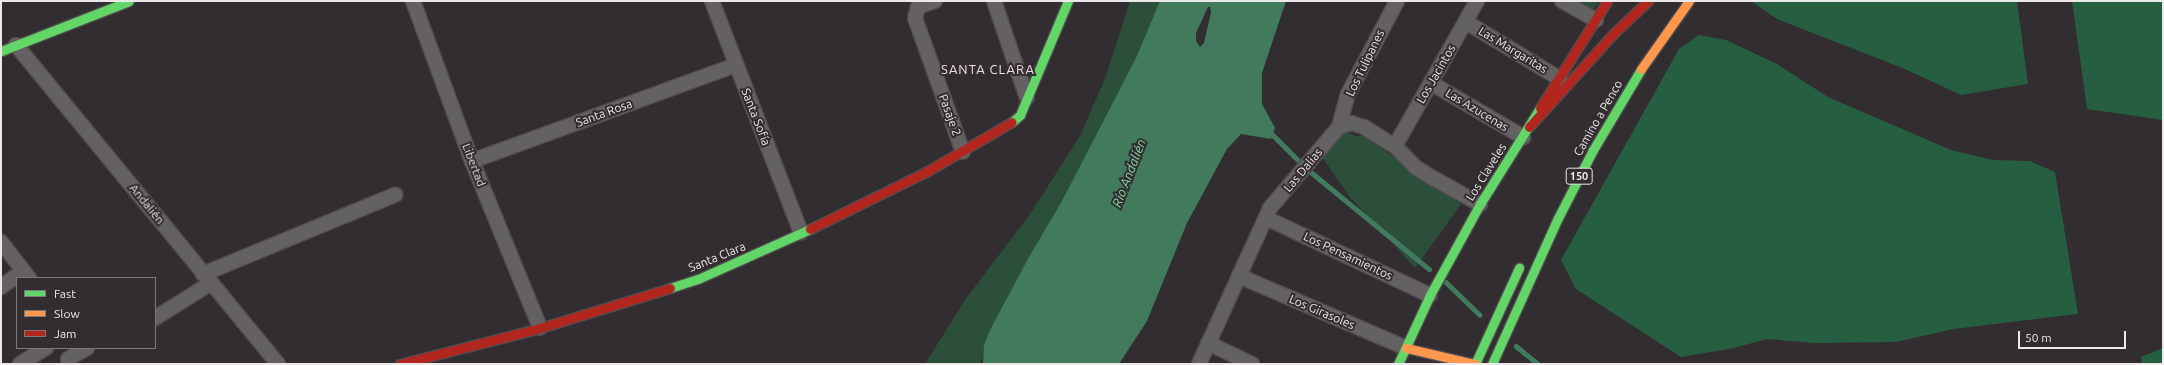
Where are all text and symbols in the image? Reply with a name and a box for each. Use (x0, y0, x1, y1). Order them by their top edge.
street label: Las Margaritas (1476, 24, 1550, 76)
street label: Los Tulipanes (1343, 27, 1387, 99)
street label: Los Jacintos (1413, 42, 1459, 106)
district label: SANTA CLARA (941, 61, 1035, 77)
street label: Camino a Penco (1570, 77, 1626, 159)
street label: Santa Sofía (738, 86, 774, 148)
street label: Las Azucenas (1443, 86, 1511, 134)
street label: Pasaje 2 (936, 92, 964, 138)
street label: Santa Rosa (574, 96, 634, 130)
water label: Río Andalién (1109, 137, 1149, 209)
street label: Libertad (459, 141, 489, 189)
street label: Los Claveles (1463, 141, 1509, 203)
street label: Las Dalias (1281, 145, 1325, 195)
road number: 150 (1565, 167, 1593, 185)
street label: Andalién (126, 181, 168, 227)
street label: Los Pensamientos (1301, 229, 1395, 283)
street label: Santa Clara (686, 239, 748, 275)
legend (16, 277, 156, 349)
text: Fast (54, 287, 76, 300)
street label: Los Girasoles (1287, 292, 1357, 332)
text: Slow (54, 307, 80, 320)
scale bar (2020, 323, 2128, 349)
text: Jam (54, 327, 76, 340)
text: 50 m (2025, 331, 2052, 344)

